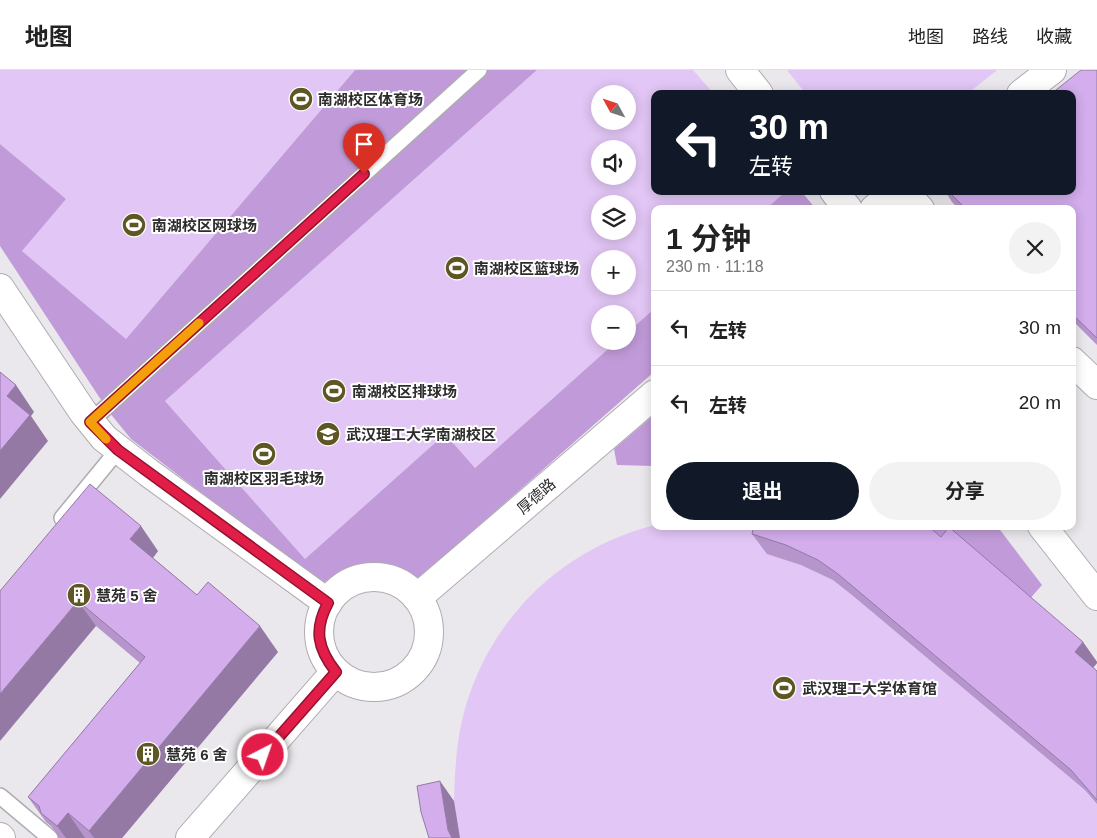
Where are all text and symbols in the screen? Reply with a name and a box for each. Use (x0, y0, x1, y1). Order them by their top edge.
text: 地图 (25, 23, 73, 50)
text: 地图 (908, 27, 944, 47)
text: 路线 (972, 27, 1008, 47)
text: 收藏 (1036, 27, 1072, 47)
north arrow (591, 85, 636, 130)
map controls (591, 85, 636, 350)
sports icon: 南湖校区体育场 (288, 86, 314, 112)
place label: 南湖校区体育场 (318, 91, 423, 108)
text: 30 m (749, 107, 829, 146)
icon: left (666, 110, 731, 175)
pin (343, 123, 385, 174)
icon: arrive (350, 130, 378, 158)
button: sound (591, 140, 636, 185)
text: 左转 (749, 154, 793, 179)
button: layers (591, 195, 636, 240)
sports icon: 南湖校区网球场 (121, 212, 147, 238)
place label: 南湖校区网球场 (152, 217, 257, 234)
text: 1 分钟 (666, 222, 751, 255)
button: close (1009, 222, 1061, 274)
button: + (591, 250, 636, 295)
sports icon: 南湖校区篮球场 (444, 255, 470, 281)
text: 230 m · 11:18 (666, 258, 764, 275)
place label: 南湖校区篮球场 (474, 260, 579, 277)
button: − (591, 305, 636, 350)
icon: left (666, 314, 694, 342)
text: 30 m (1019, 317, 1061, 338)
text: 左转 (709, 320, 747, 341)
sports icon: 南湖校区排球场 (321, 378, 347, 404)
place label: 南湖校区排球场 (352, 383, 457, 400)
icon: left (666, 389, 694, 417)
text: 20 m (1019, 392, 1061, 413)
text: 左转 (709, 395, 747, 416)
school or university icon: 武汉理工大学南湖校区 (315, 421, 341, 447)
place label: 武汉理工大学南湖校区 (346, 426, 496, 443)
sports icon: 南湖校区羽毛球场 (251, 441, 277, 467)
button: 退出 (666, 462, 859, 520)
button: 分享 (869, 462, 1061, 520)
place label: 南湖校区羽毛球场 (204, 470, 324, 487)
street label: 厚德路 (513, 475, 559, 517)
building icon: 慧苑 5 舍 (66, 582, 92, 608)
place label: 慧苑 5 舍 (96, 587, 158, 604)
sports icon: 武汉理工大学体育馆 (771, 675, 797, 701)
place label: 武汉理工大学体育馆 (802, 680, 937, 697)
position arrow (236, 728, 288, 780)
building icon: 慧苑 6 舍 (135, 741, 161, 767)
place label: 慧苑 6 舍 (166, 746, 228, 763)

